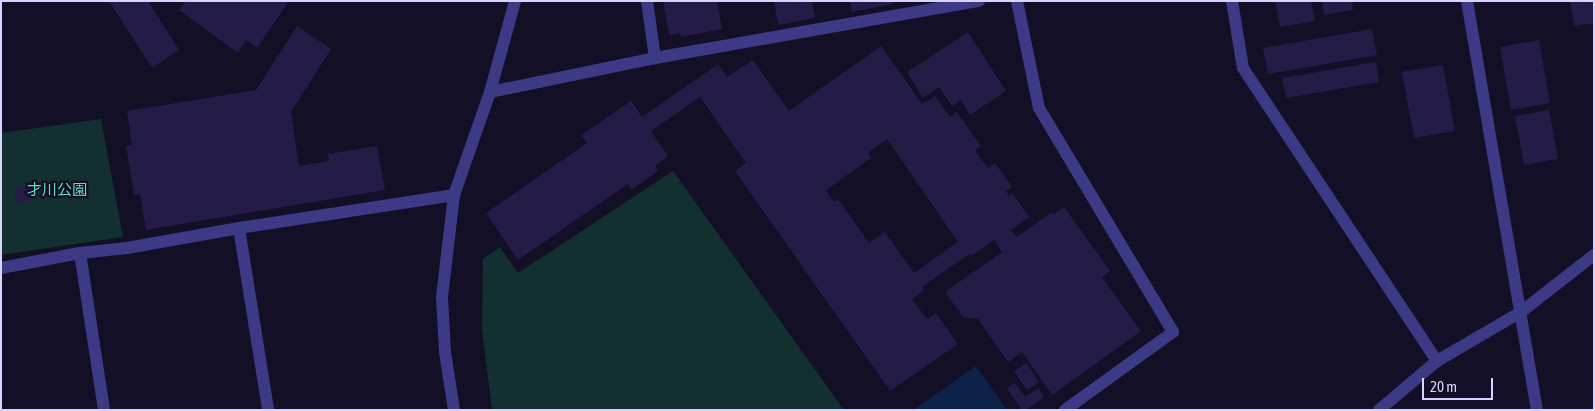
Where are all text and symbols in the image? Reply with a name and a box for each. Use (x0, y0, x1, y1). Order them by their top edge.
park label: 才川公園 (27, 181, 87, 199)
scale bar (1425, 368, 1496, 400)
text: 20 m (1430, 378, 1457, 395)

